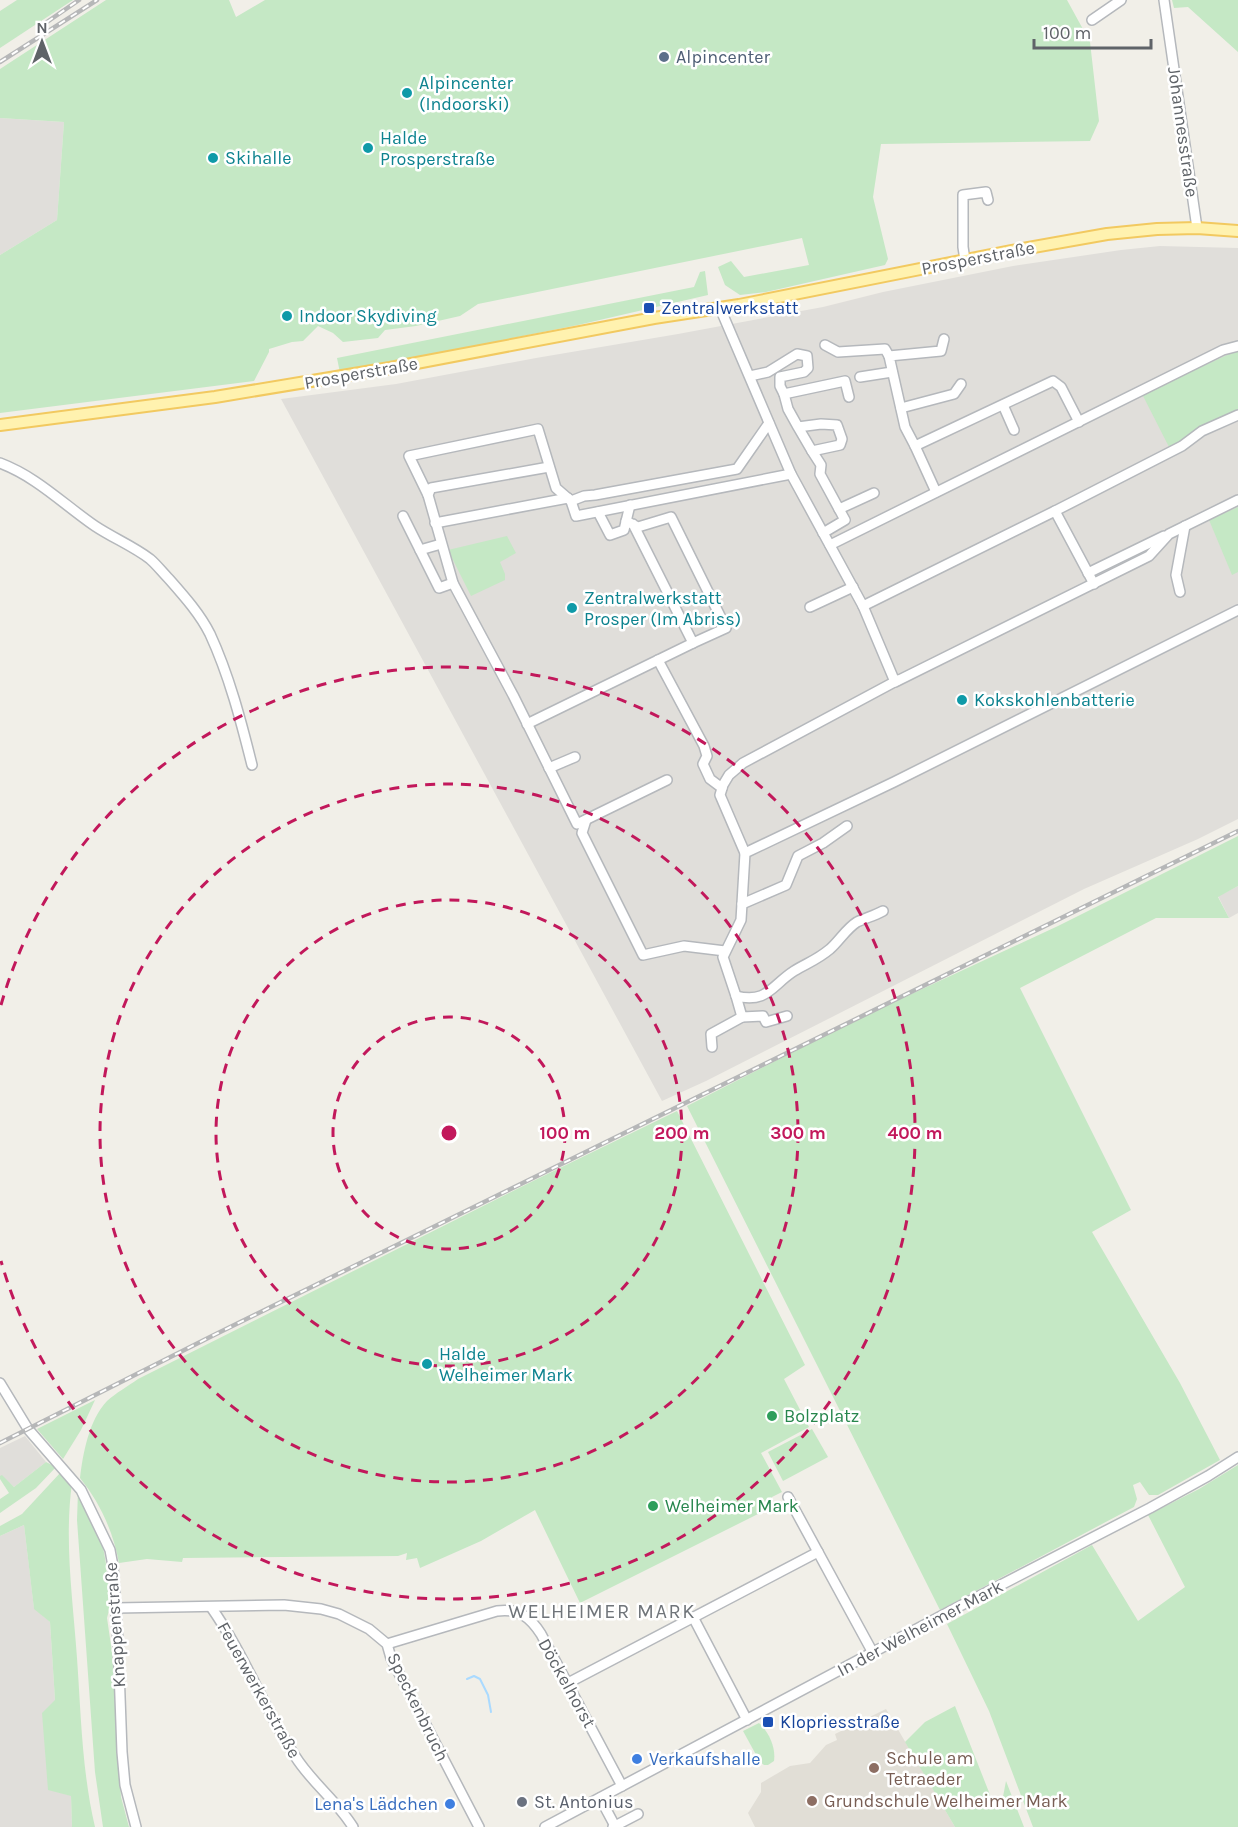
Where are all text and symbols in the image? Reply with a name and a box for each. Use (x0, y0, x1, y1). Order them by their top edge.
north arrow (12, 12, 72, 72)
scale bar (1034, 12, 1151, 50)
text: N (36, 18, 48, 37)
text: 100 m (1043, 22, 1091, 44)
place label: Alpincenter (676, 46, 771, 68)
marker: Alpincenter (657, 50, 671, 64)
street label: Johannesstraße (1163, 65, 1203, 199)
place label: Alpincenter (Indoorski) (419, 72, 514, 115)
marker: Alpincenter (Indoorski) (400, 86, 414, 100)
place label: Halde Prosperstraße (380, 127, 495, 170)
marker: Halde Prosperstraße (361, 141, 375, 155)
place label: Skihalle (225, 147, 291, 169)
marker: Skihalle (206, 151, 220, 165)
street label: Prosperstraße (919, 236, 1037, 280)
place label: Zentralwerkstatt (661, 297, 799, 319)
marker: Zentralwerkstatt (642, 301, 656, 315)
place label: Indoor Skydiving (299, 305, 437, 327)
marker: Indoor Skydiving (280, 309, 294, 323)
street label: Prosperstraße (302, 352, 420, 394)
place label: Zentralwerkstatt Prosper (Im Abriss) (584, 587, 741, 630)
marker: Zentralwerkstatt Prosper (Im Abriss) (565, 601, 579, 615)
place label: Kokskohlenbatterie (974, 689, 1135, 711)
marker: Kokskohlenbatterie (955, 693, 969, 707)
text: 100 m (540, 1122, 590, 1144)
text: 200 m (654, 1122, 710, 1144)
text: 300 m (770, 1122, 826, 1144)
text: 400 m (887, 1122, 943, 1144)
centre of rings (439, 1123, 459, 1143)
place label: Halde Welheimer Mark (439, 1343, 573, 1386)
marker: Halde Welheimer Mark (420, 1357, 434, 1371)
place label: Bolzplatz (784, 1405, 859, 1427)
marker: Bolzplatz (765, 1409, 779, 1423)
place label: Welheimer Mark (665, 1495, 799, 1517)
marker: Welheimer Mark (646, 1499, 660, 1513)
street label: Knappenstraße (100, 1561, 130, 1689)
street label: In der Welheimer Mark (833, 1575, 1007, 1681)
district label: WELHEIMER MARK (508, 1600, 696, 1623)
street label: Feuerwerkerstraße (212, 1618, 306, 1762)
street label: Döckelhorst (533, 1634, 601, 1732)
street label: Speckenbruch (382, 1649, 454, 1765)
place label: Klopriesstraße (780, 1711, 900, 1733)
marker: Klopriesstraße (761, 1715, 775, 1729)
place label: Schule am Tetraeder (886, 1747, 973, 1790)
place label: Verkaufshalle (649, 1748, 761, 1770)
marker: Verkaufshalle (630, 1752, 644, 1766)
marker: Schule am Tetraeder (867, 1761, 881, 1775)
place label: Grundschule Welheimer Mark (824, 1790, 1068, 1812)
place label: St. Antonius (534, 1791, 634, 1813)
place label: Lena's Lädchen (314, 1793, 438, 1815)
marker: Grundschule Welheimer Mark (805, 1794, 819, 1808)
marker: St. Antonius (515, 1795, 529, 1809)
marker: Lena's Lädchen (443, 1797, 457, 1811)

